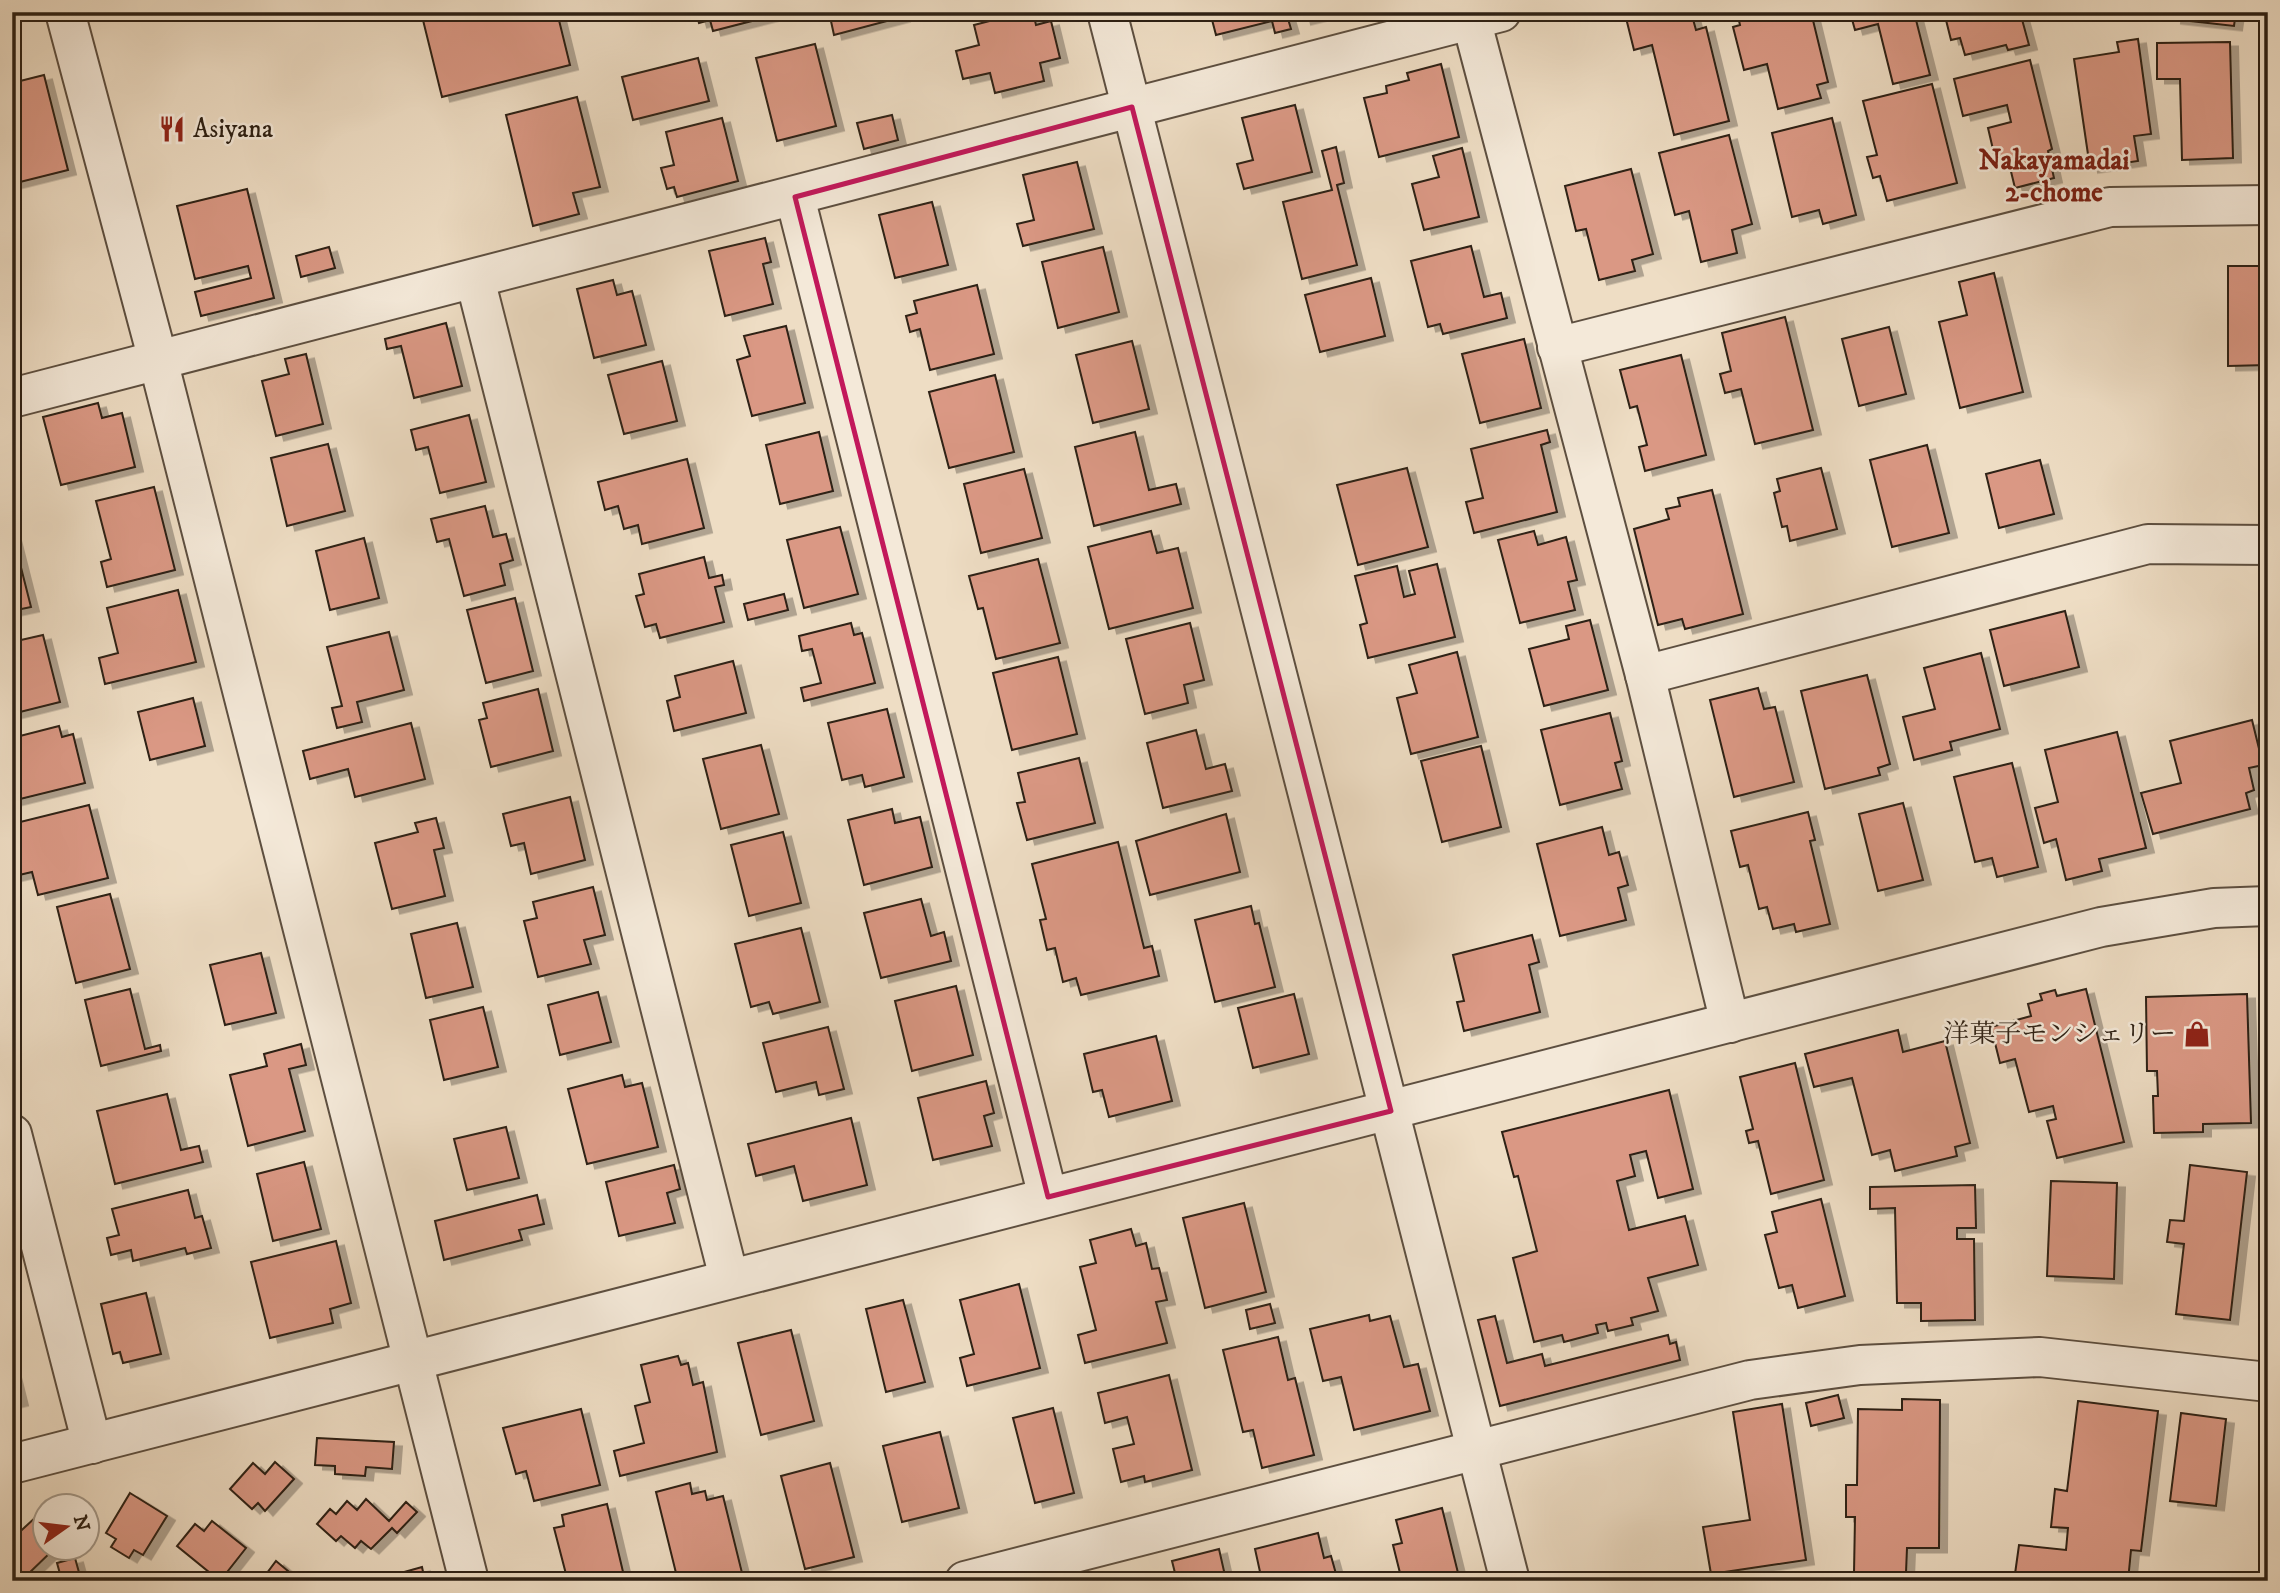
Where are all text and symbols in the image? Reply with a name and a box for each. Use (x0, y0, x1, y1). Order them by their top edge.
place label: Asiyana (193, 113, 273, 146)
restaurant icon: Asiyana (157, 114, 187, 144)
district label: Nakayamadai 2-chome (1978, 143, 2130, 210)
place label: 洋菓子モンシェリー (1943, 1018, 2176, 1051)
shop icon: 洋菓子モンシェリー (2182, 1019, 2212, 1049)
north arrow (32, 1492, 102, 1562)
text: N (68, 1513, 94, 1534)

